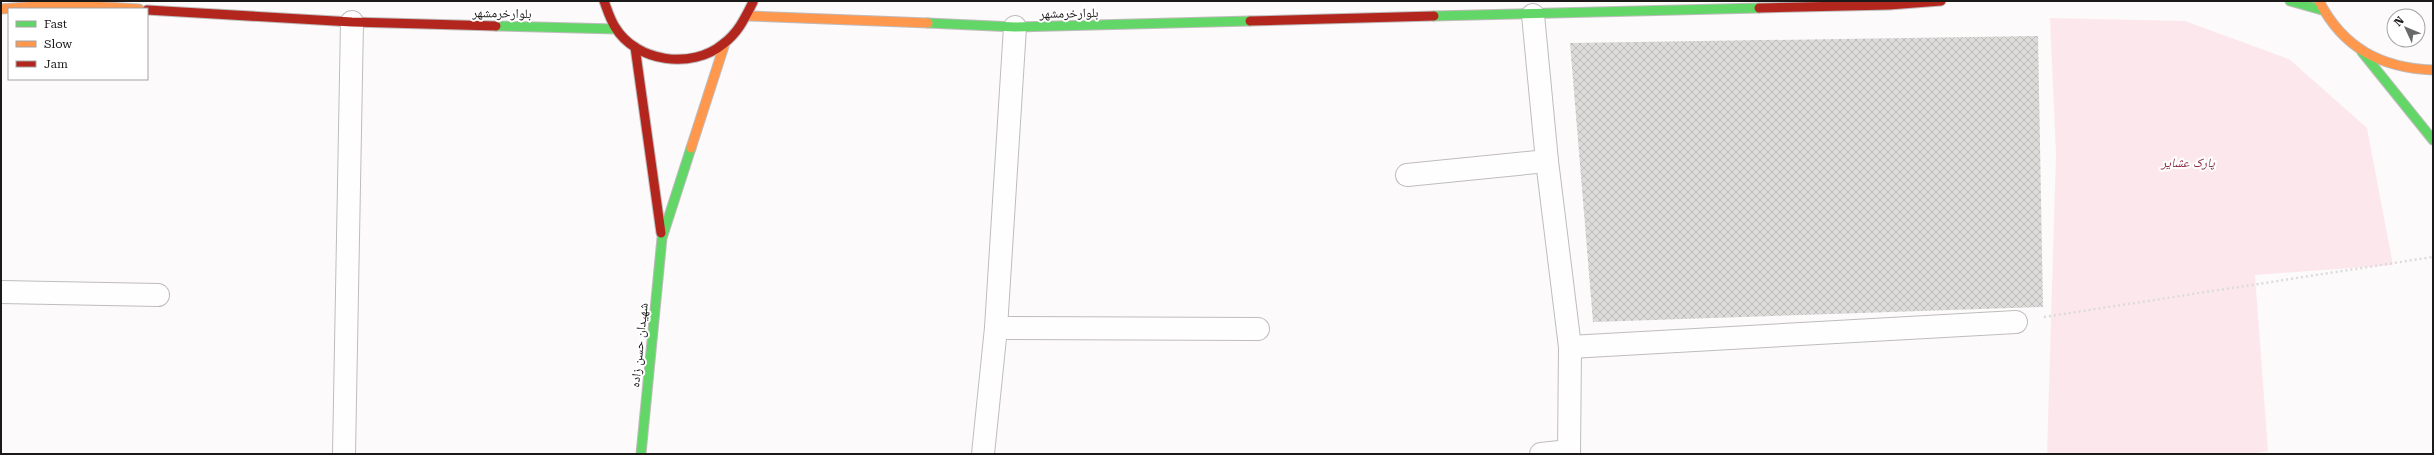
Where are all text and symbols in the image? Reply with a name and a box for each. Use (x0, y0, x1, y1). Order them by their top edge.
street label: بلوارخرمشهر (471, 5, 532, 22)
street label: بلوارخرمشهر (1038, 5, 1099, 22)
legend (8, 8, 148, 80)
north arrow (2386, 8, 2426, 48)
text: N (2392, 13, 2407, 29)
text: Fast (44, 17, 68, 31)
text: Slow (44, 37, 72, 51)
text: Jam (44, 57, 68, 71)
park label: پارک عشایر (2160, 155, 2215, 171)
street label: شهیدان حسن زاده (627, 302, 652, 388)

